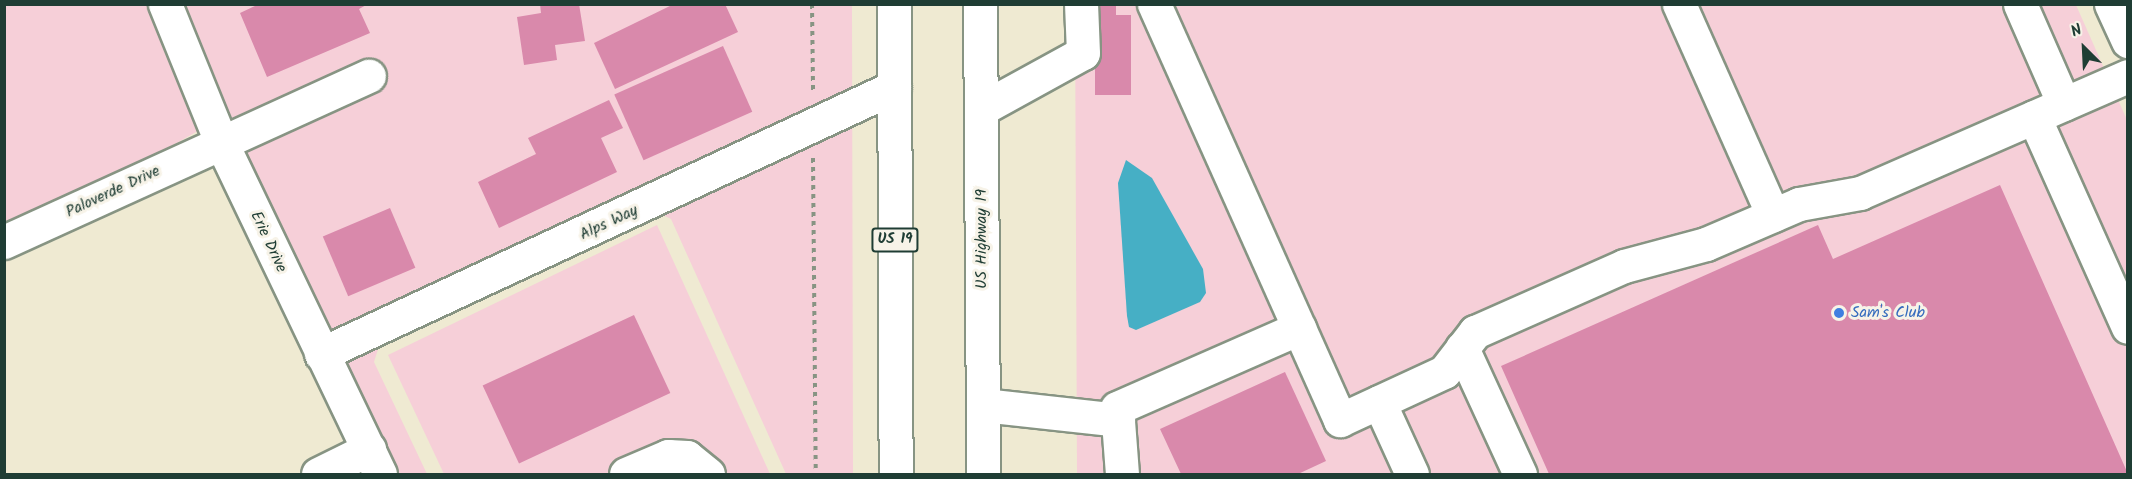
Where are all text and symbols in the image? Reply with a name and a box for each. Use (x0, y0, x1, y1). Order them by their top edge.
north arrow (2054, 18, 2114, 78)
text: N (2067, 18, 2086, 45)
street label: Paloverde Drive (63, 162, 163, 222)
street label: US Highway 19 (972, 189, 992, 289)
street label: Alps Way (577, 201, 641, 245)
street label: Erie Drive (245, 208, 291, 276)
road number: US 19 (871, 228, 919, 252)
place label: Sam's Club (1851, 303, 1925, 323)
marker: Sam's Club (1832, 306, 1846, 320)

